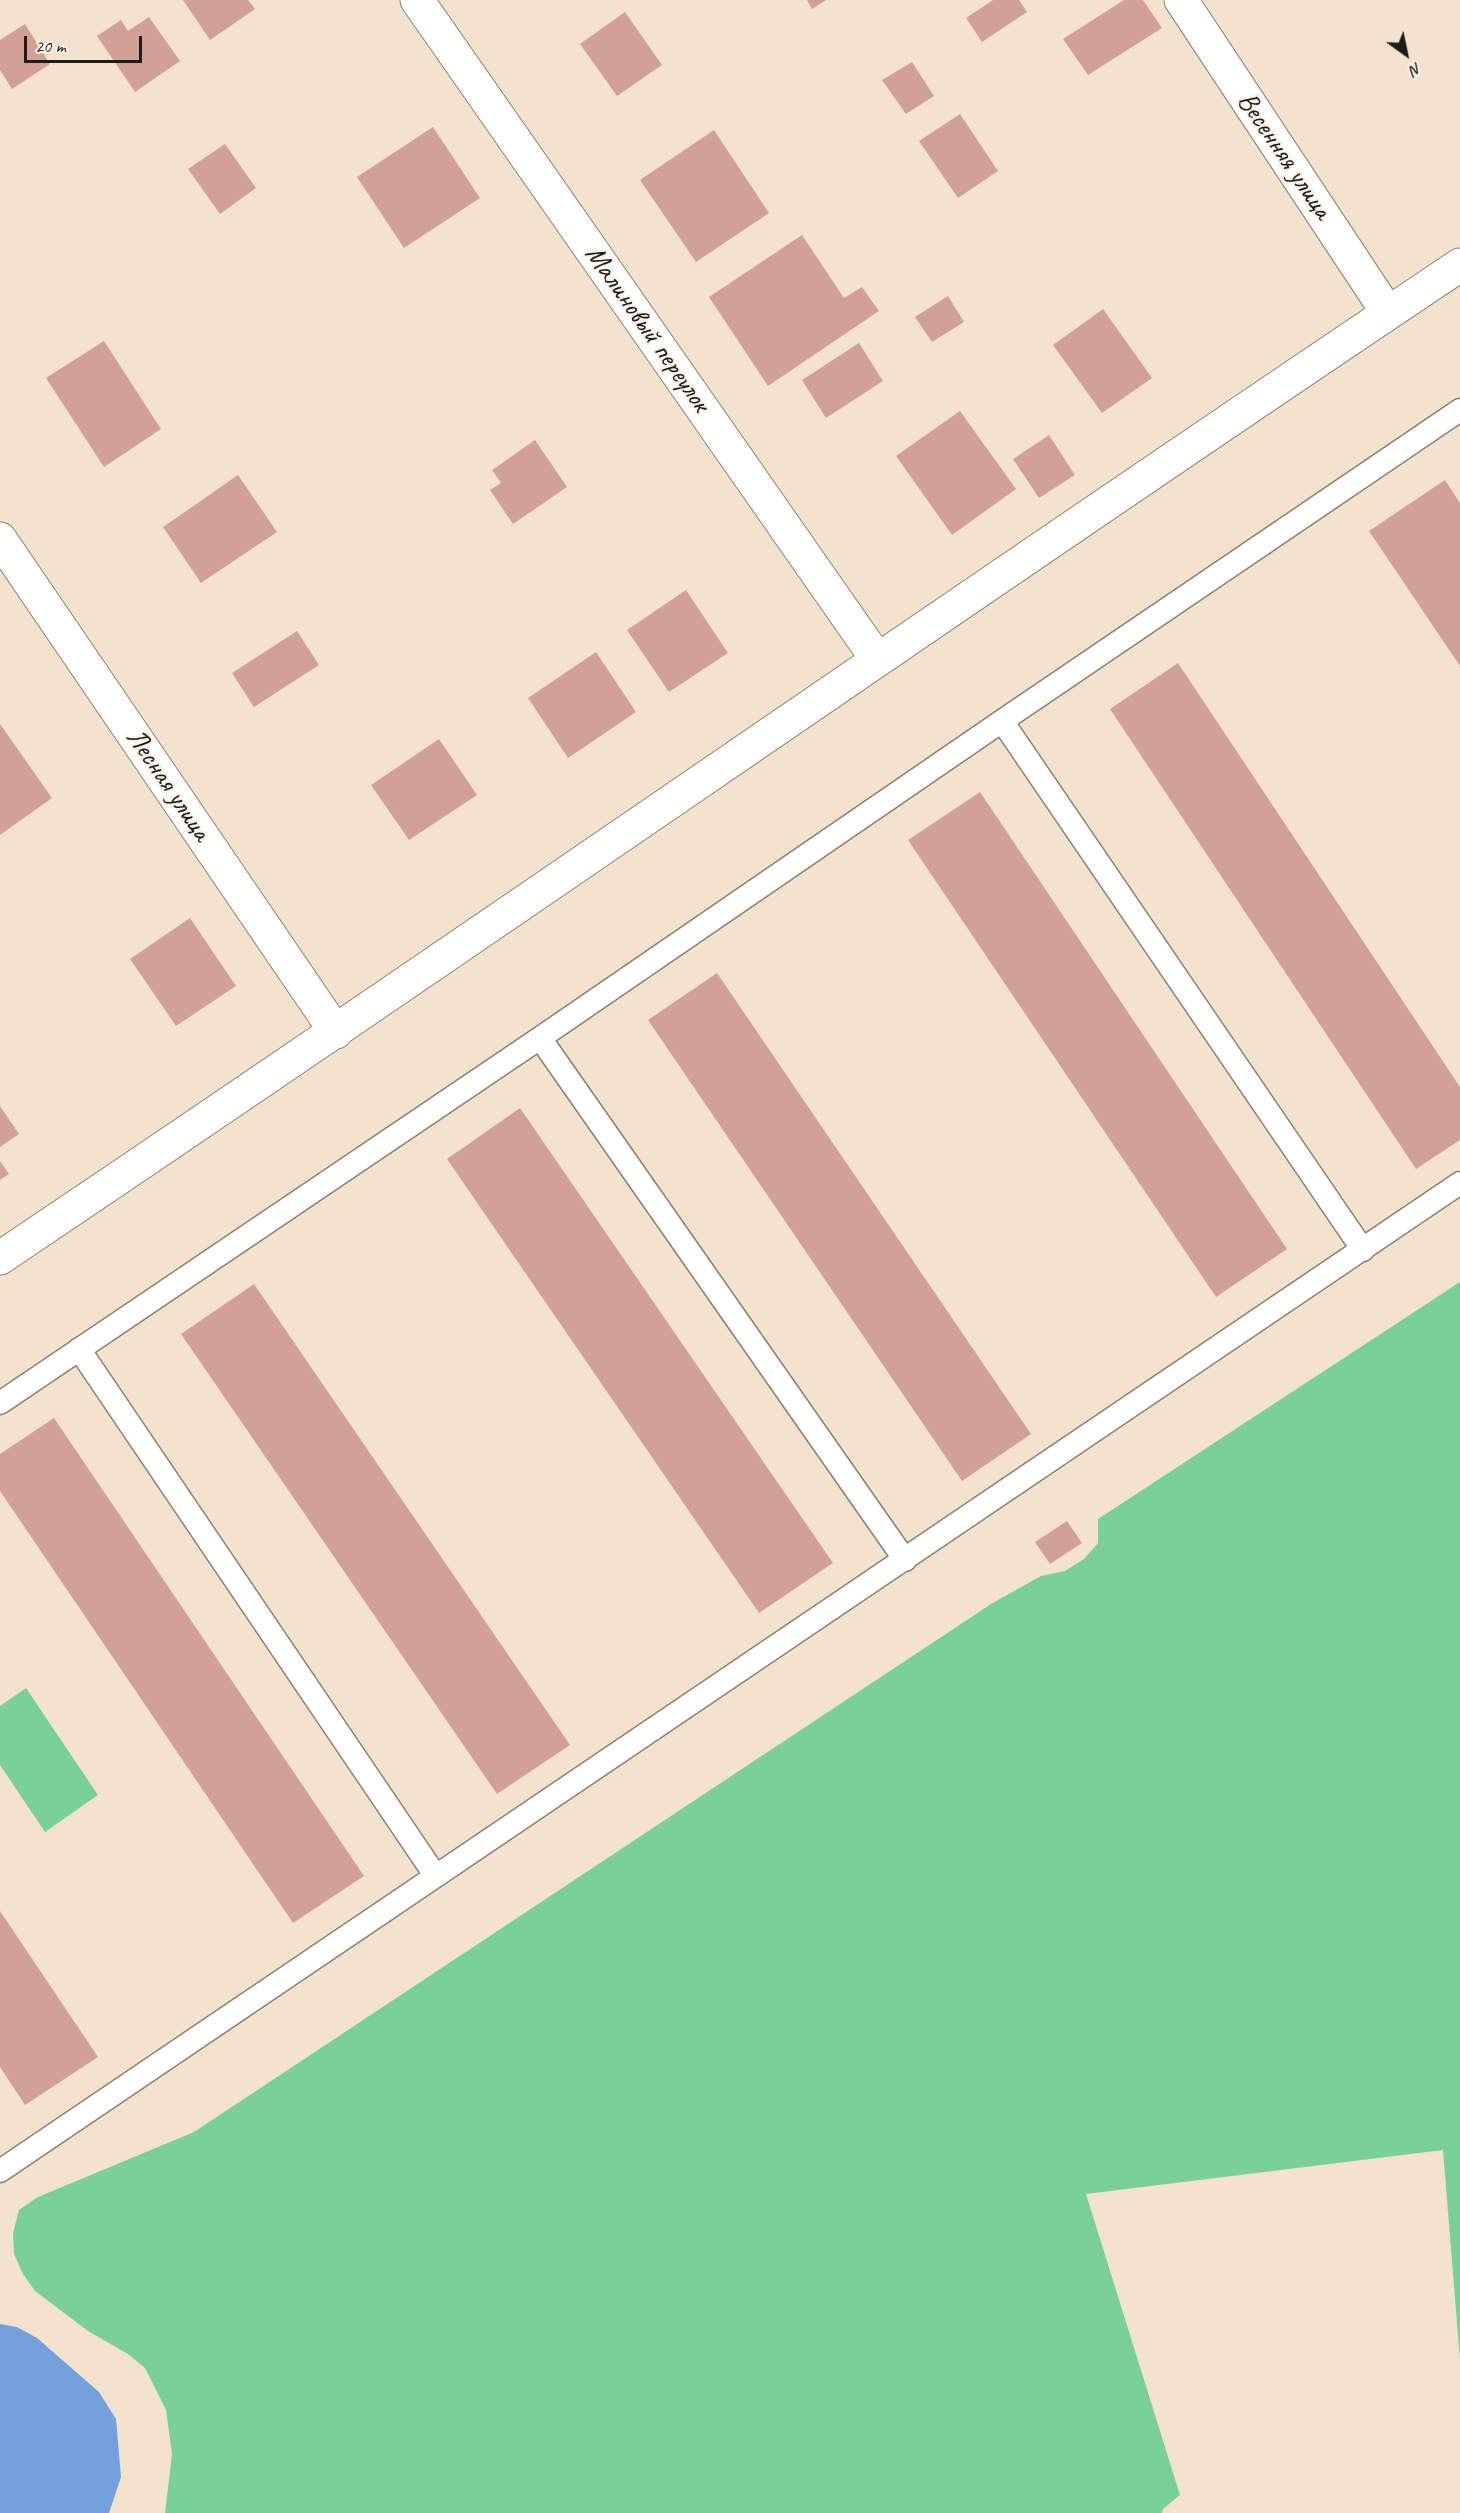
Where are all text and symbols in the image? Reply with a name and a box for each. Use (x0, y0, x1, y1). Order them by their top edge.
scale bar (27, 24, 146, 62)
north arrow (1376, 24, 1436, 84)
text: 20 m (35, 35, 66, 57)
text: N (1406, 58, 1425, 80)
street label: Весенняя улица (1229, 86, 1339, 226)
street label: Малиновый переулок (577, 239, 717, 419)
street label: Лесная улица (118, 723, 218, 847)

